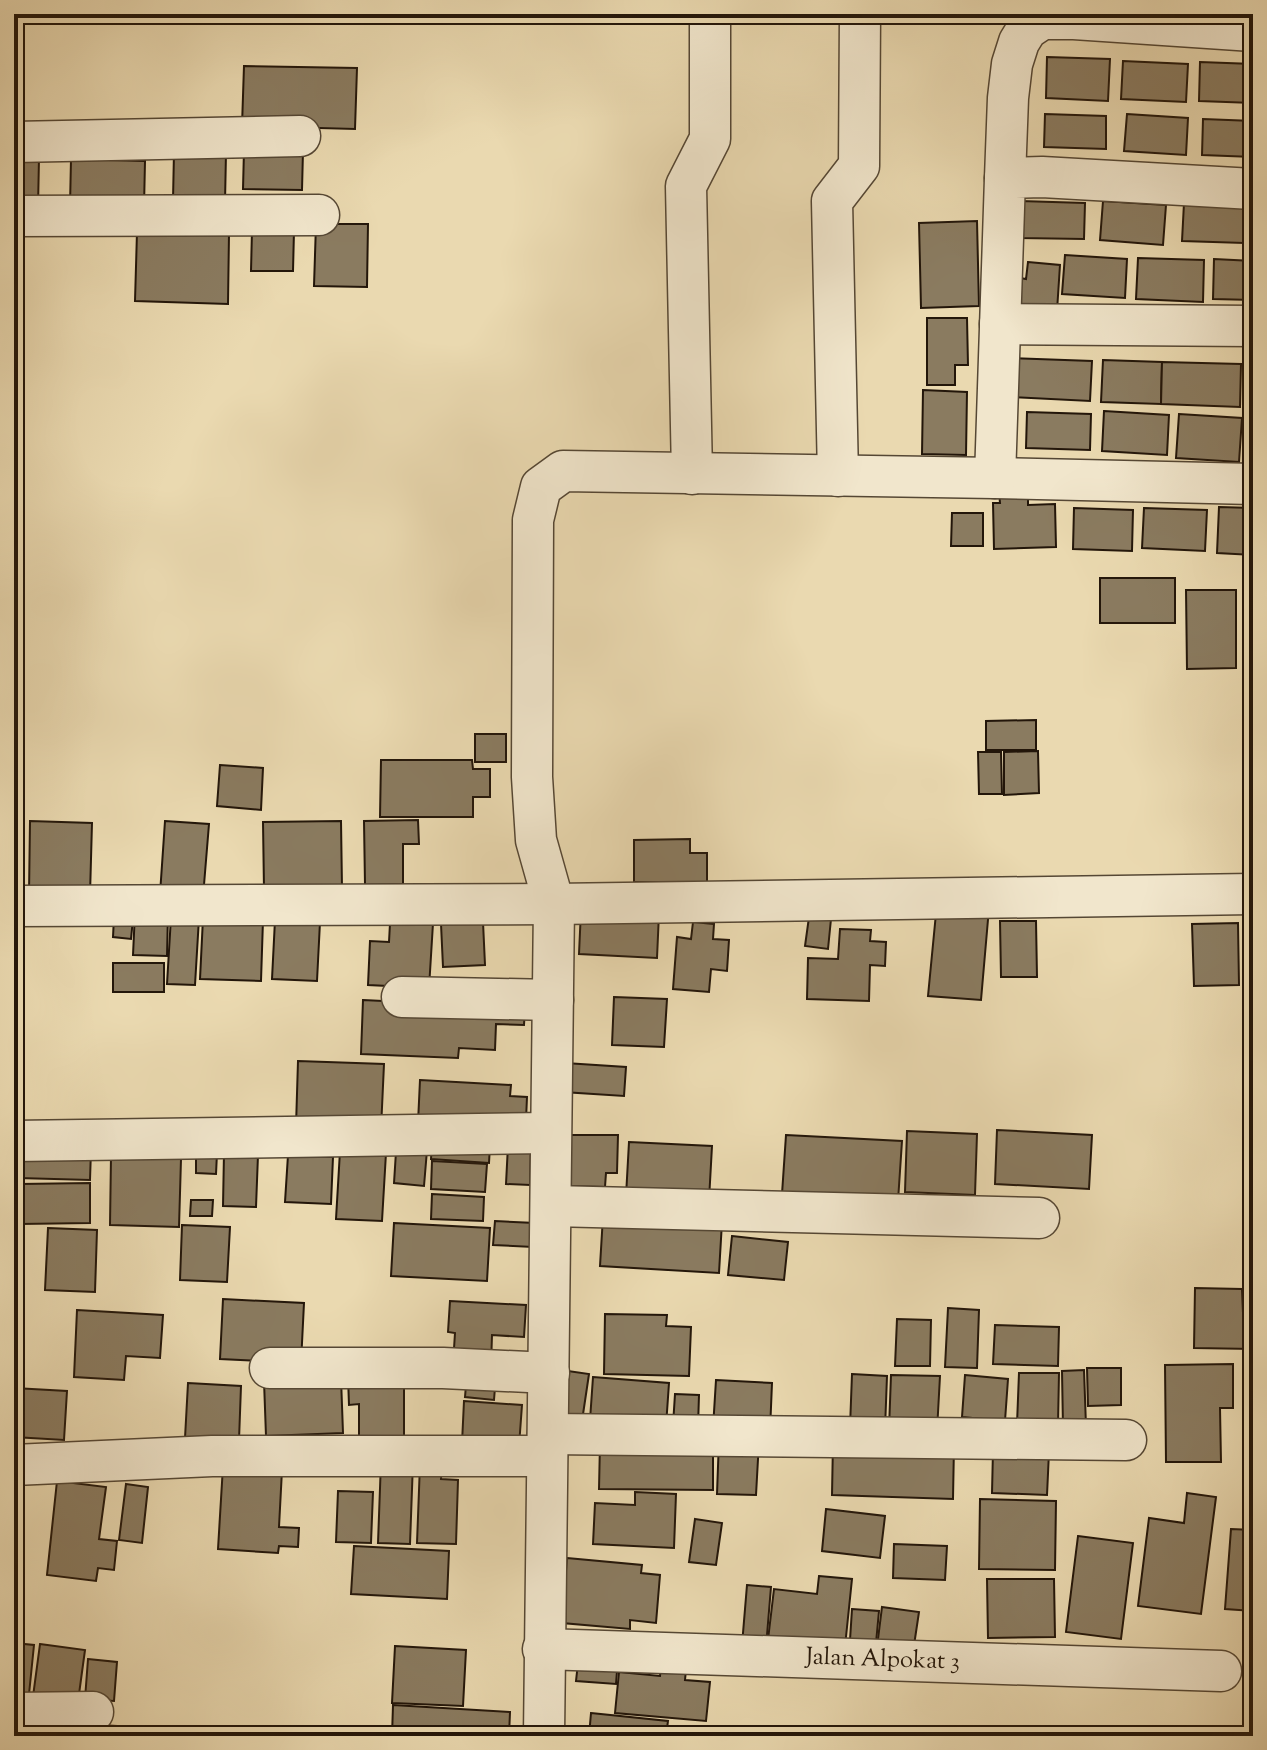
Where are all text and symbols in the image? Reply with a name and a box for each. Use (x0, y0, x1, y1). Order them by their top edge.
street label: Jalan Alpokat 3 (803, 1640, 961, 1680)

